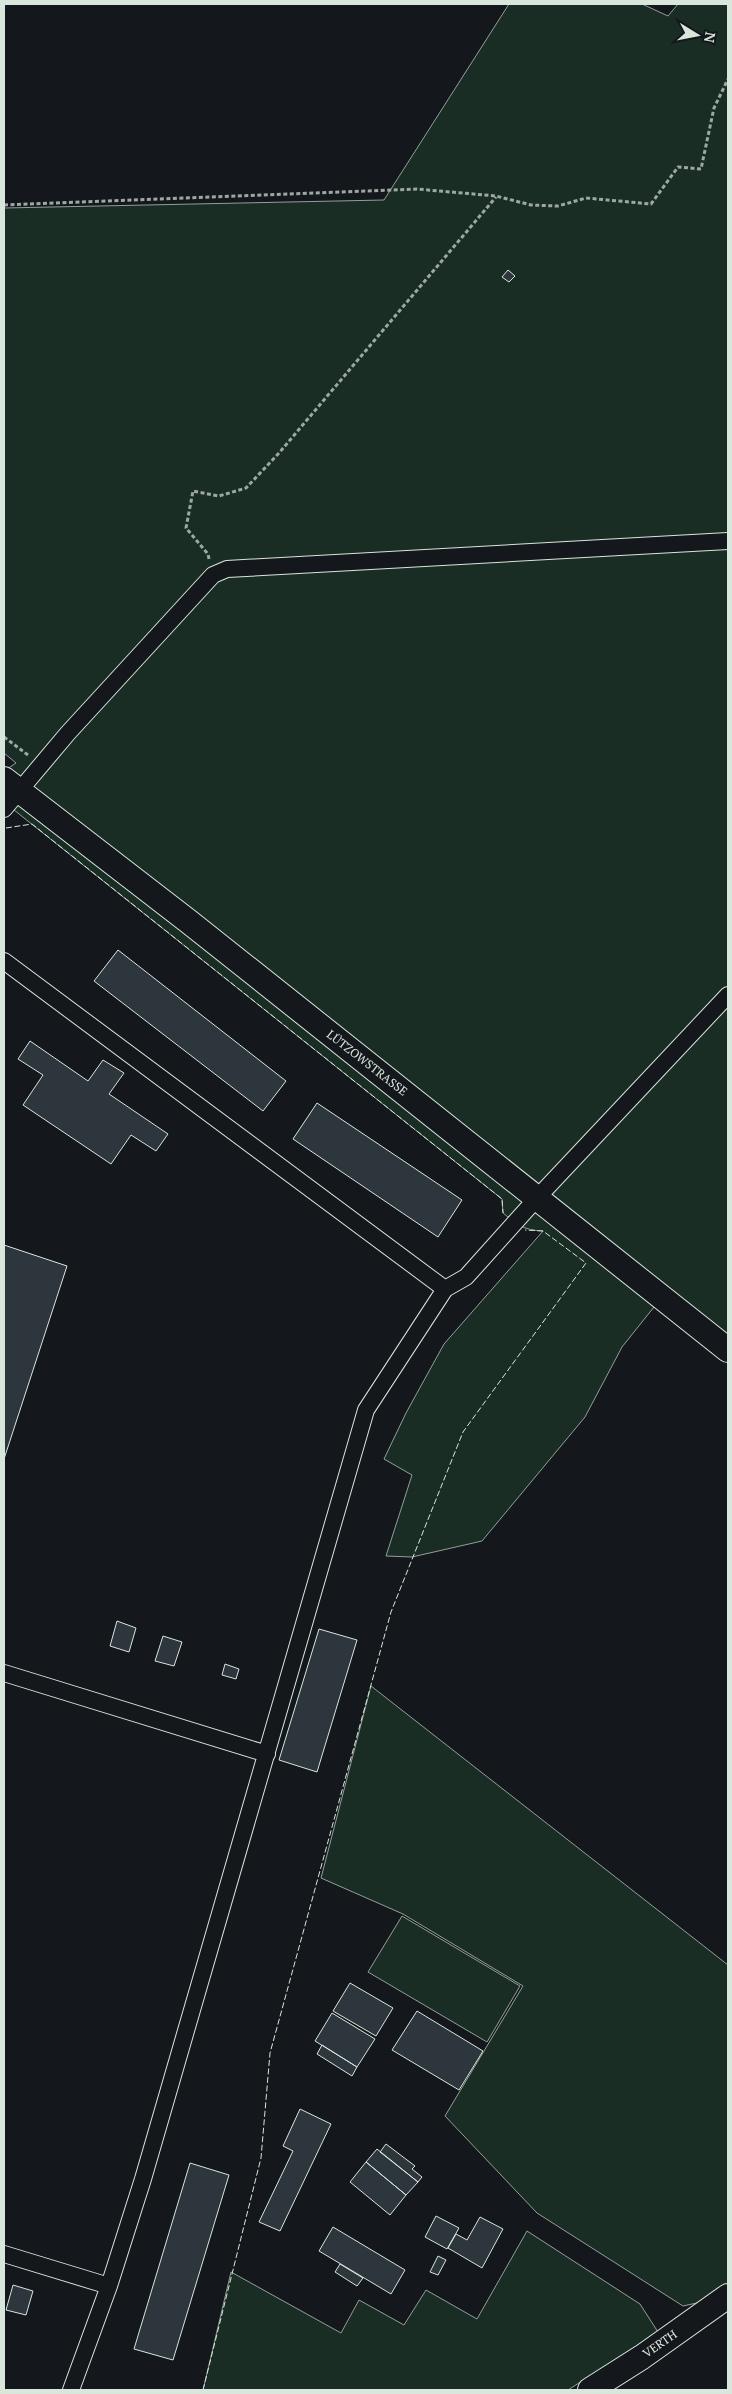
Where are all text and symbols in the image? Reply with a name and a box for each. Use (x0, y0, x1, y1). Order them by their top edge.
north arrow (672, 10, 722, 60)
text: N (700, 30, 721, 45)
street label: LÜTZOWSTRASSE (324, 1026, 411, 1099)
street label: VERTH (640, 2326, 680, 2361)

